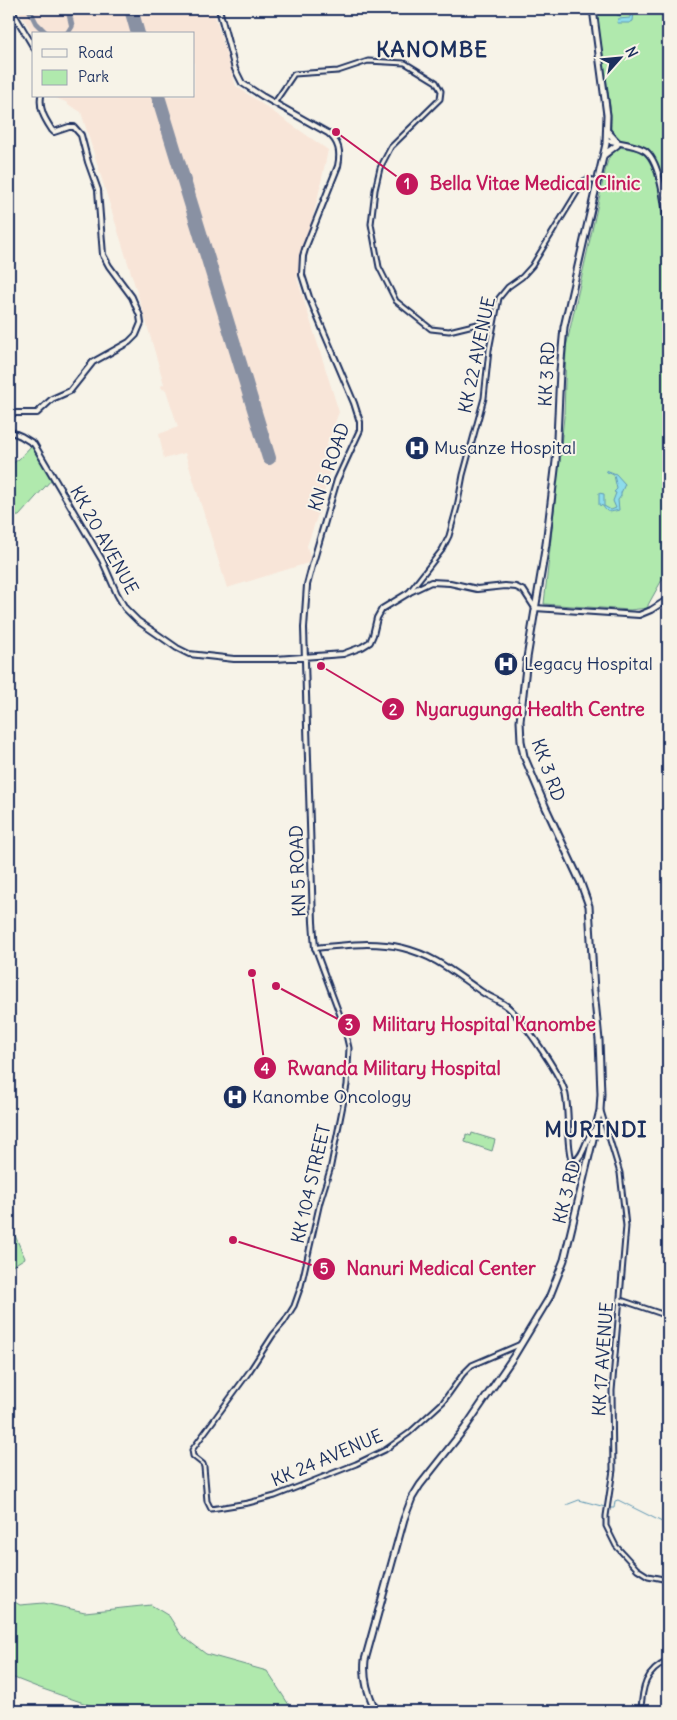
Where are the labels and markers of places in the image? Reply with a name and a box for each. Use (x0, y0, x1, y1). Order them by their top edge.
callout: Bella Vitae Medical Clinic (394, 167, 650, 201)
hospital icon: Musanze Hospital (404, 435, 430, 461)
place label: Musanze Hospital (434, 436, 576, 459)
hospital icon: Legacy Hospital (493, 651, 519, 677)
place label: Legacy Hospital (524, 652, 653, 675)
callout: Nyarugunga Health Centre (380, 692, 655, 726)
callout: Military Hospital Kanombe (337, 1008, 606, 1042)
callout: Rwanda Military Hospital (252, 1051, 511, 1085)
hospital icon: Kanombe Oncology (222, 1084, 248, 1110)
place label: Kanombe Oncology (252, 1085, 411, 1108)
callout: Nanuri Medical Center (311, 1252, 546, 1286)

